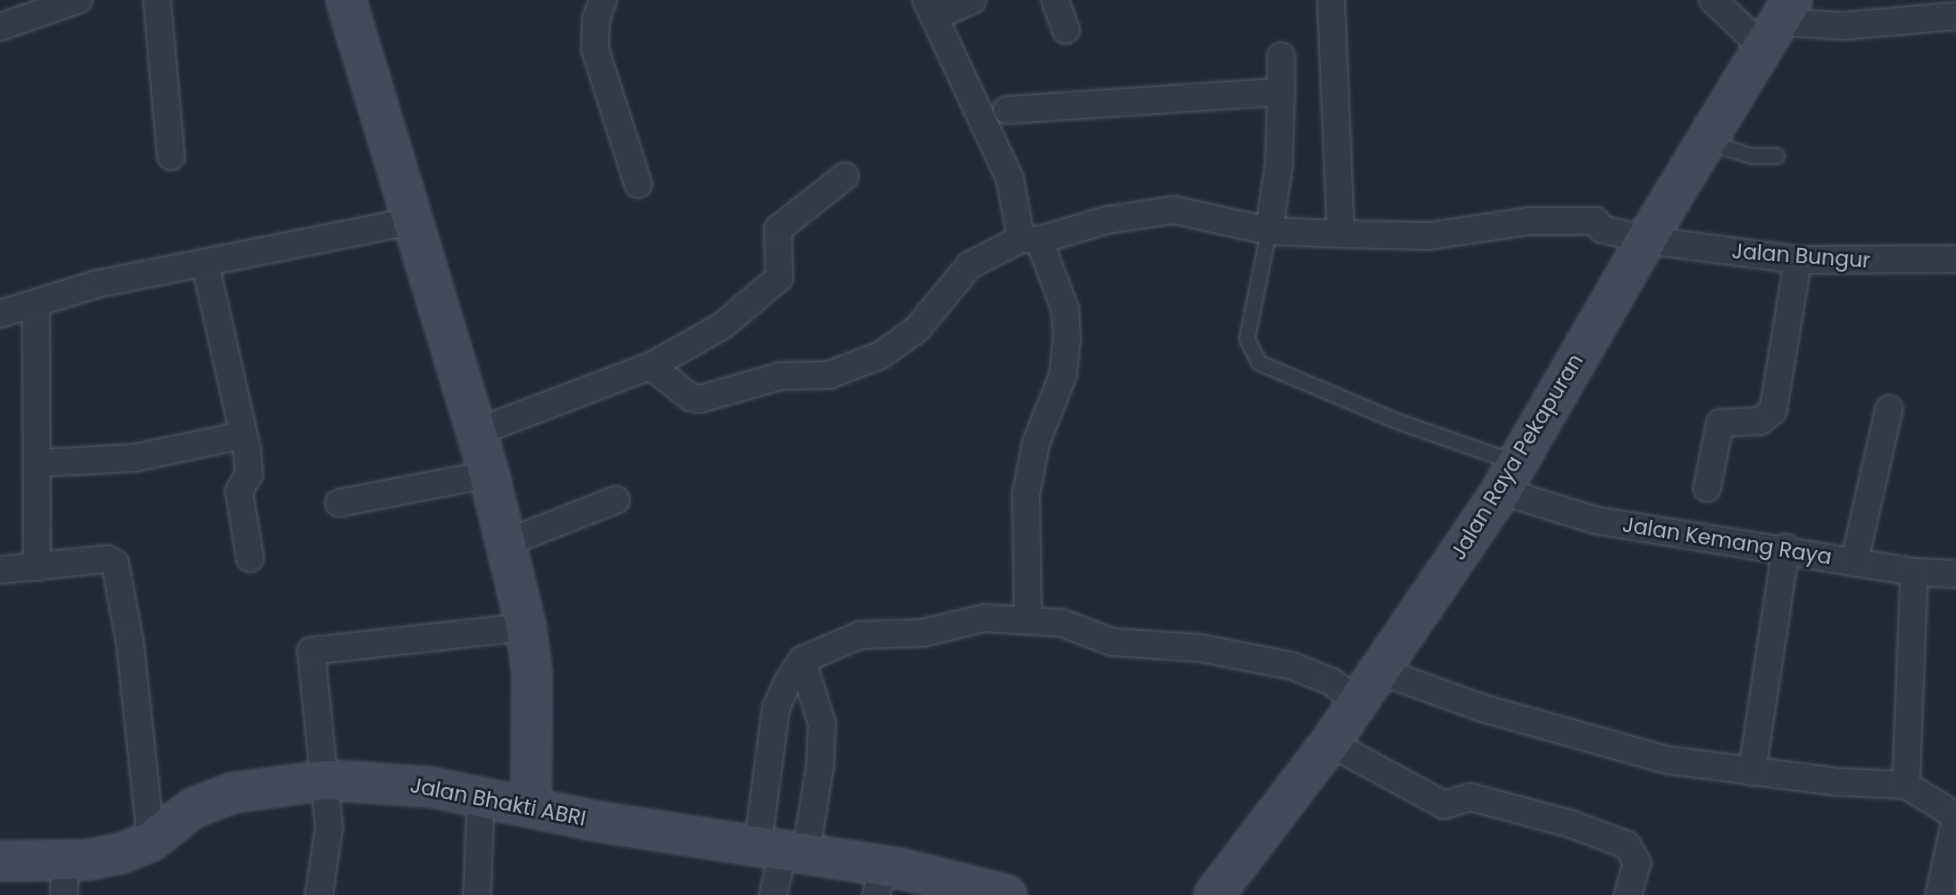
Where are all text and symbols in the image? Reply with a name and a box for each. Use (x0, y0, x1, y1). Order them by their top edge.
street label: Jalan Bungur (1731, 239, 1871, 273)
street label: Jalan Raya Pekapuran (1446, 350, 1588, 564)
street label: Jalan Kemang Raya (1621, 512, 1833, 570)
street label: Jalan Bhakti ABRI (408, 773, 588, 831)

